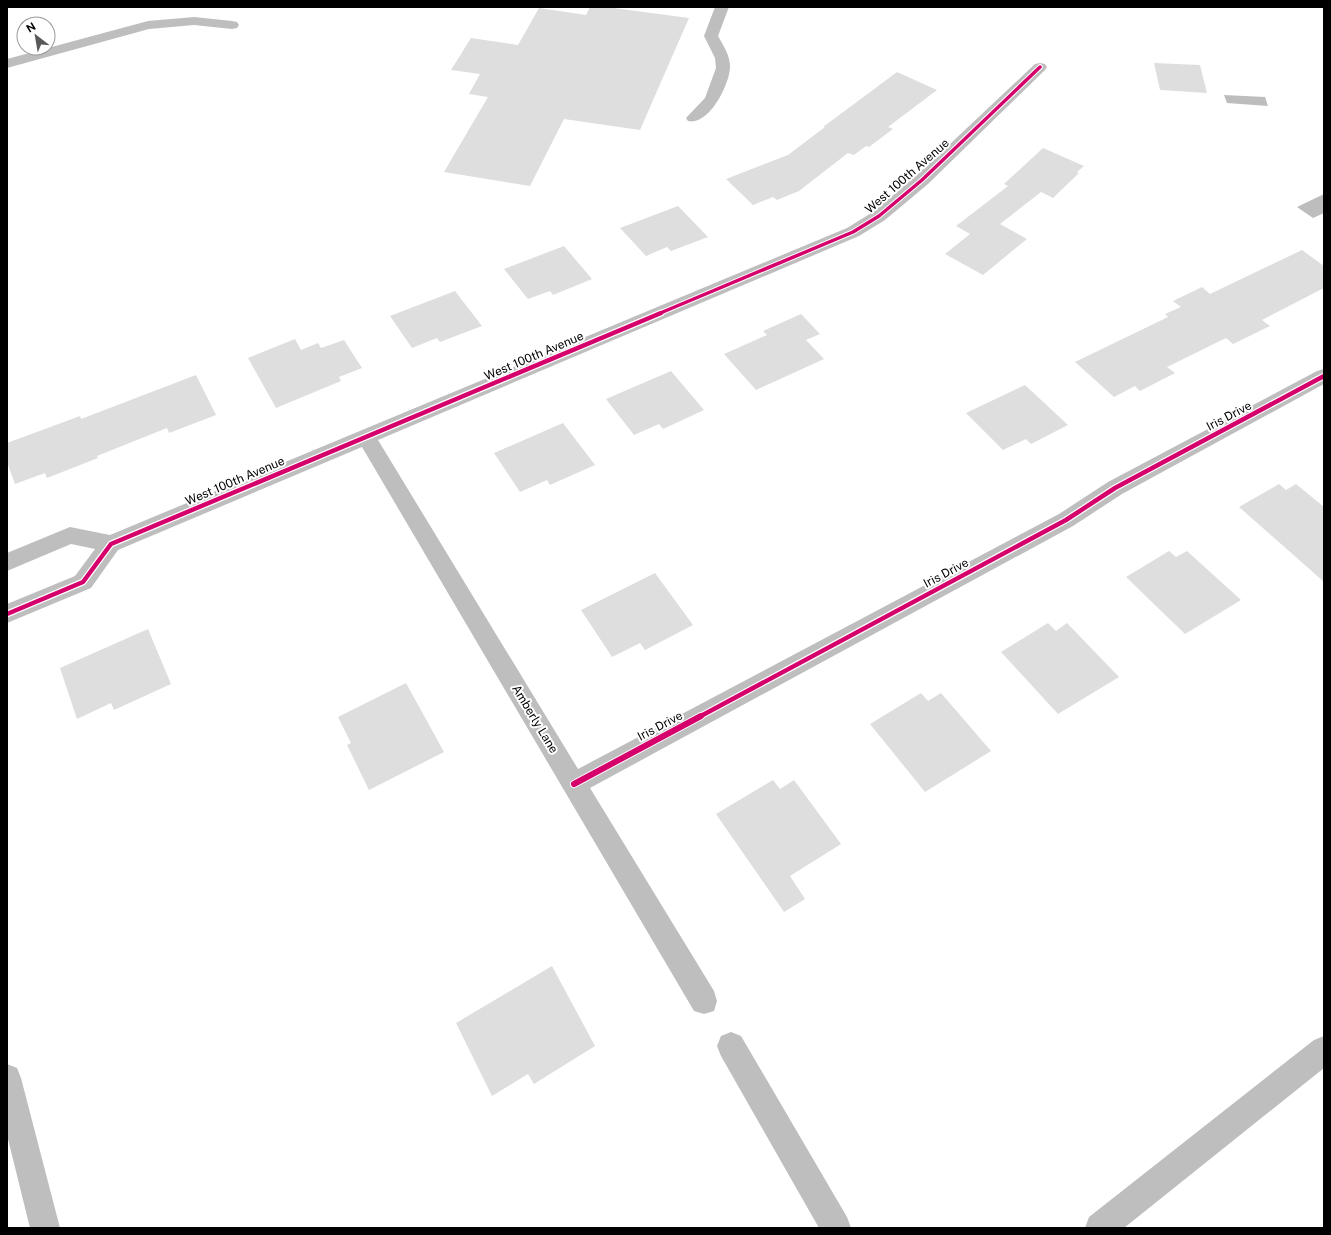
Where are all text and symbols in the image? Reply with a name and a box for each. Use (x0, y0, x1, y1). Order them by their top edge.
north arrow (16, 16, 56, 56)
text: N (24, 20, 38, 35)
street label: West 100th Avenue (862, 136, 952, 216)
street label: West 100th Avenue (482, 329, 586, 383)
street label: Iris Drive (1204, 398, 1254, 434)
street label: West 100th Avenue (183, 454, 287, 508)
street label: Iris Drive (921, 555, 971, 591)
street label: Amberly Lane (509, 682, 561, 756)
street label: Iris Drive (635, 708, 685, 744)

